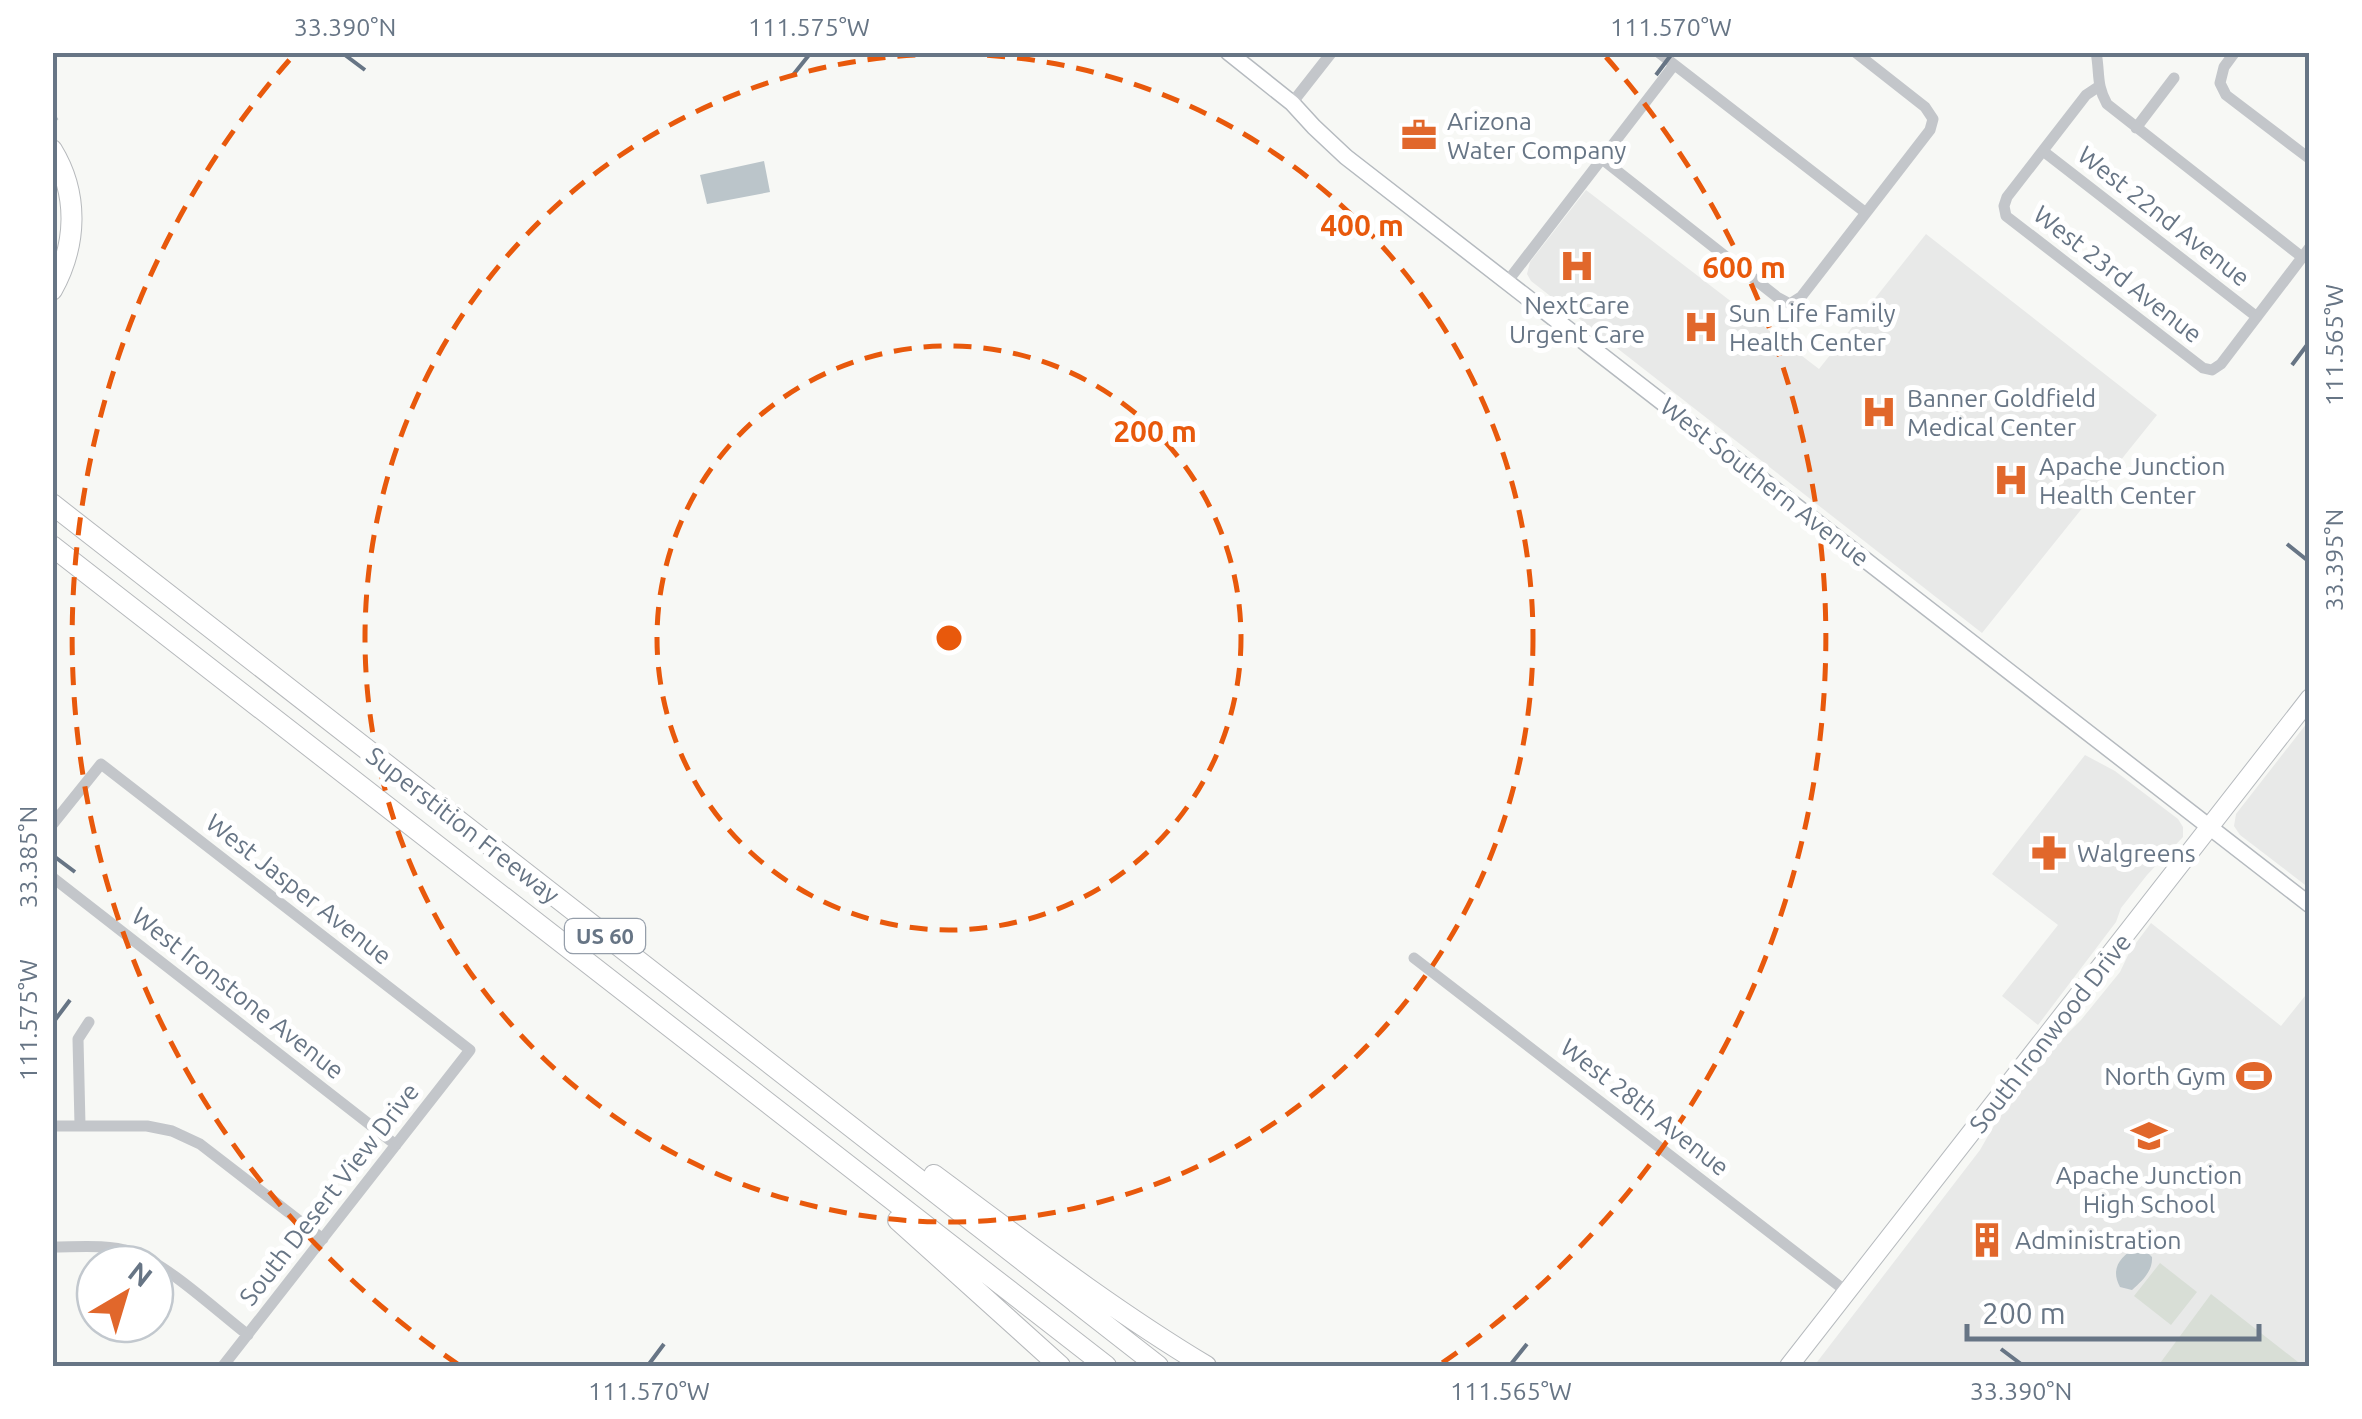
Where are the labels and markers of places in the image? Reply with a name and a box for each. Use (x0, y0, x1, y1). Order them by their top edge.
place label: Arizona Water Company (1447, 107, 1626, 164)
office icon: Arizona Water Company (1400, 116, 1438, 154)
hospital icon: NextCare Urgent Care (1558, 247, 1596, 285)
place label: NextCare Urgent Care (1509, 291, 1645, 348)
place label: Sun Life Family Health Center (1729, 299, 1895, 356)
hospital icon: Sun Life Family Health Center (1682, 308, 1720, 346)
place label: Banner Goldfield Medical Center (1907, 384, 2096, 441)
hospital icon: Banner Goldfield Medical Center (1860, 393, 1898, 431)
place label: Apache Junction Health Center (2039, 452, 2225, 509)
hospital icon: Apache Junction Health Center (1992, 461, 2030, 499)
centre of rings (931, 620, 967, 656)
pharmacy icon: Walgreens (2030, 834, 2068, 872)
place label: Walgreens (2077, 839, 2196, 867)
sports icon: North Gym (2235, 1057, 2273, 1095)
place label: North Gym (2104, 1062, 2226, 1090)
school or university icon: Apache Junction High School (2130, 1117, 2168, 1155)
place label: Apache Junction High School (2056, 1161, 2242, 1218)
building icon: Administration (1968, 1221, 2006, 1259)
place label: Administration (2015, 1226, 2182, 1254)

